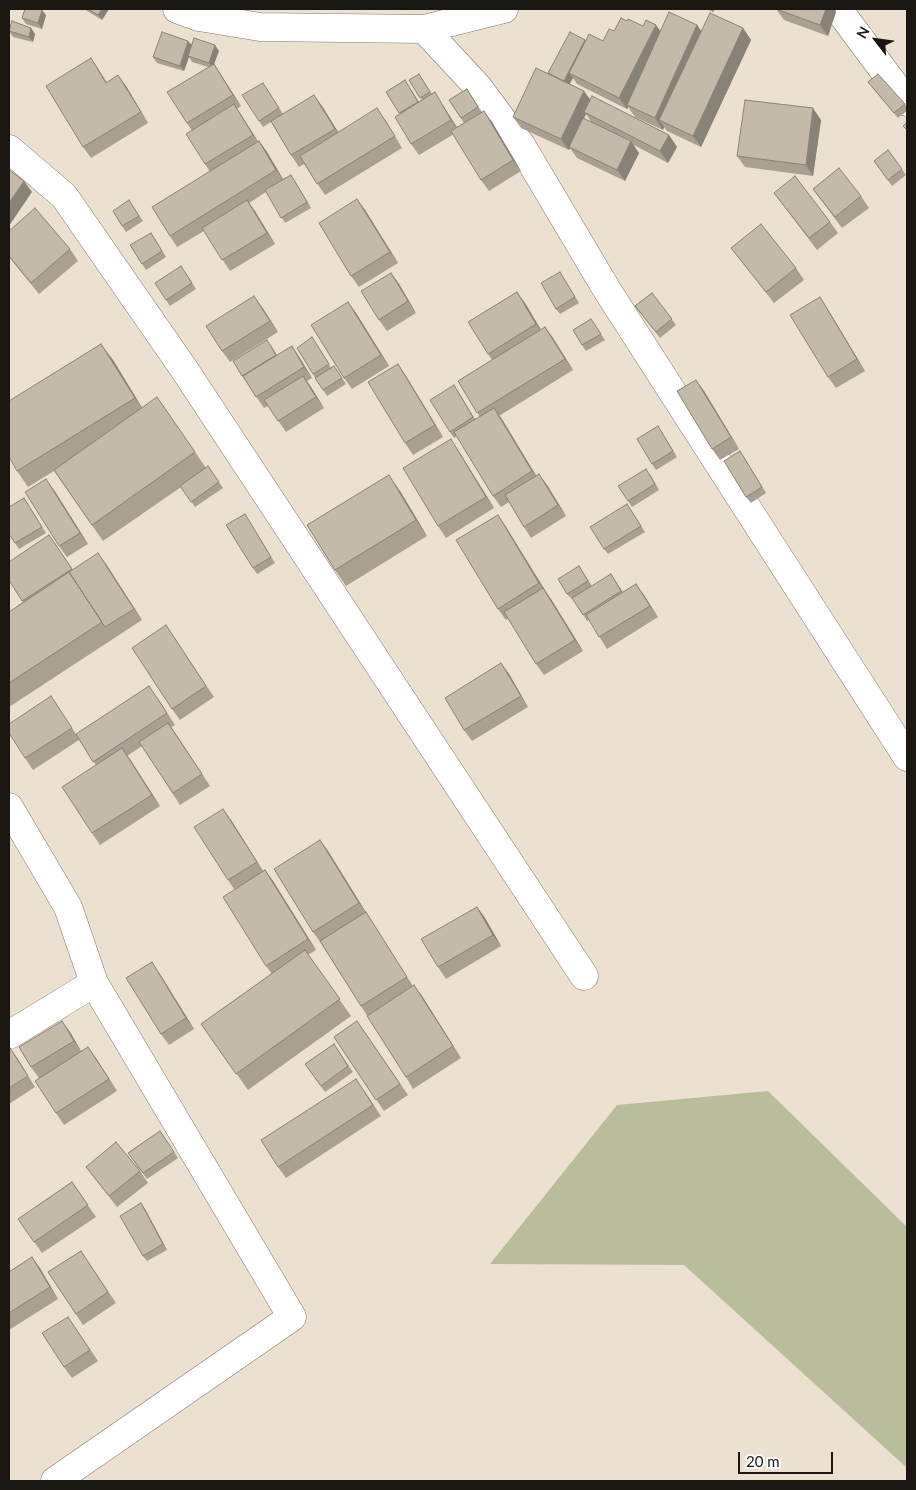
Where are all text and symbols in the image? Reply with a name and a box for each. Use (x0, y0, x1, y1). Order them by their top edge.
north arrow (851, 15, 901, 65)
text: N (853, 23, 873, 41)
scale bar (741, 1442, 836, 1474)
text: 20 m (746, 1452, 780, 1470)

